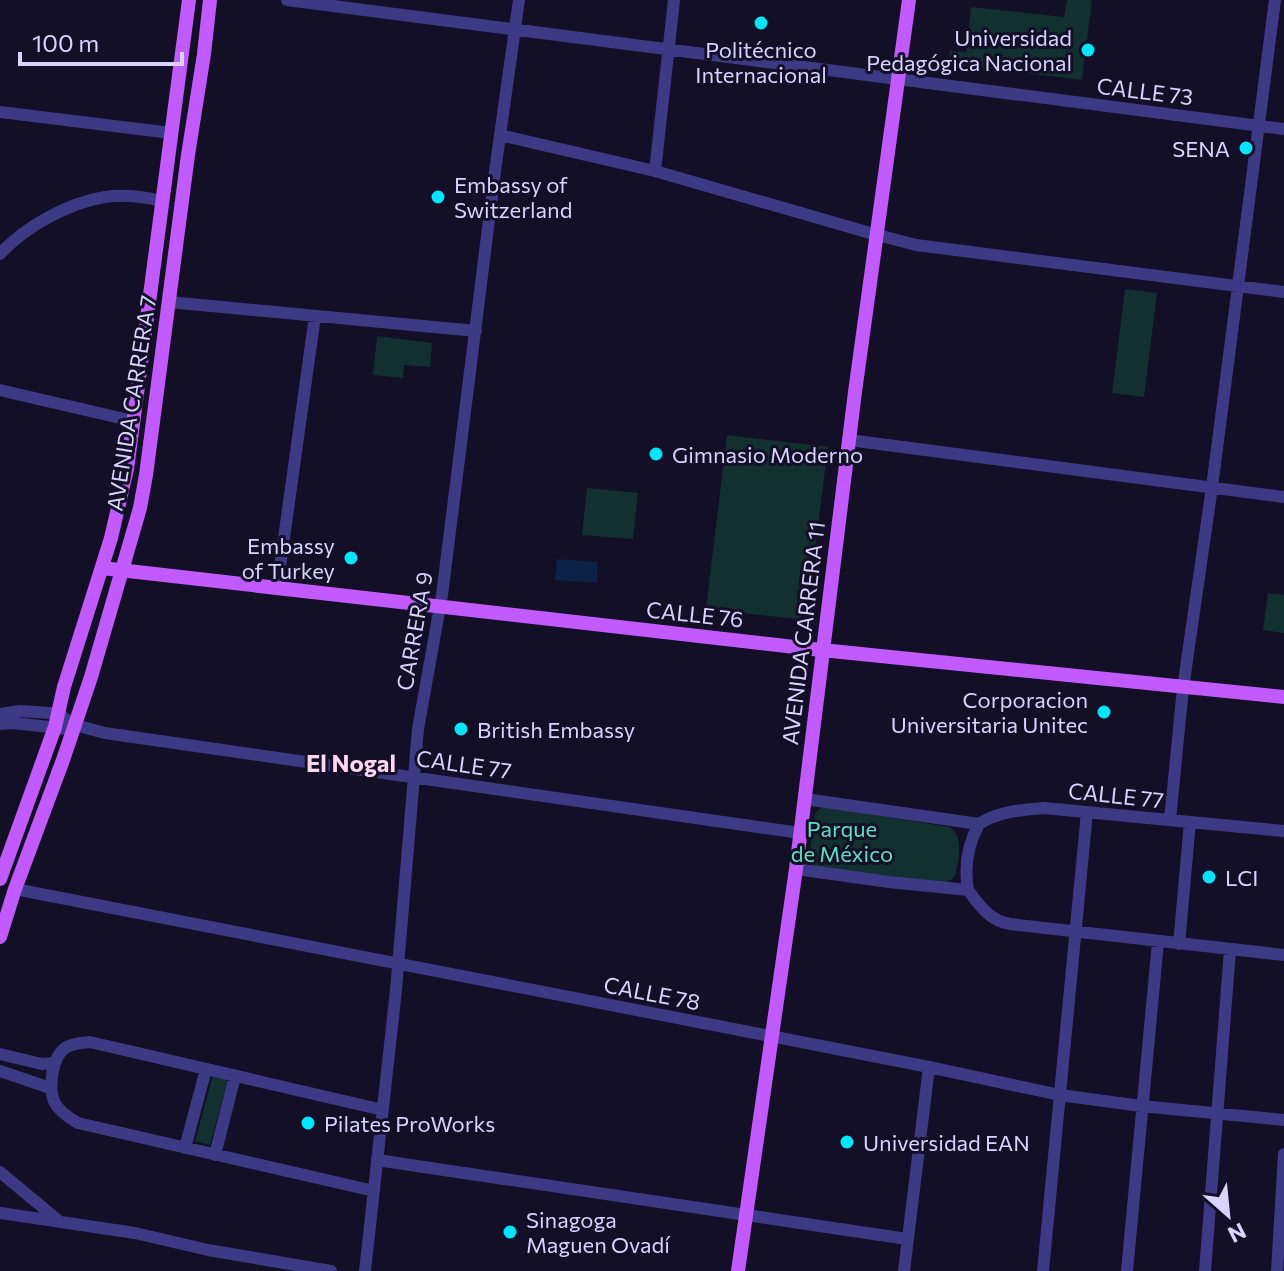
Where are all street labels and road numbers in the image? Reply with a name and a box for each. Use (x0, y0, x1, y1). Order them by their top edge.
street label: CALLE 73 (1095, 72, 1195, 110)
street label: AVENIDA CARRERA 7 (101, 293, 161, 513)
street label: AVENIDA CARRERA 11 (776, 520, 830, 746)
street label: CARRERA 9 (390, 569, 438, 693)
street label: CALLE 76 (645, 595, 745, 633)
street label: CALLE 77 (415, 744, 513, 784)
street label: CALLE 77 (1067, 777, 1165, 813)
street label: CALLE 78 (602, 970, 702, 1016)

